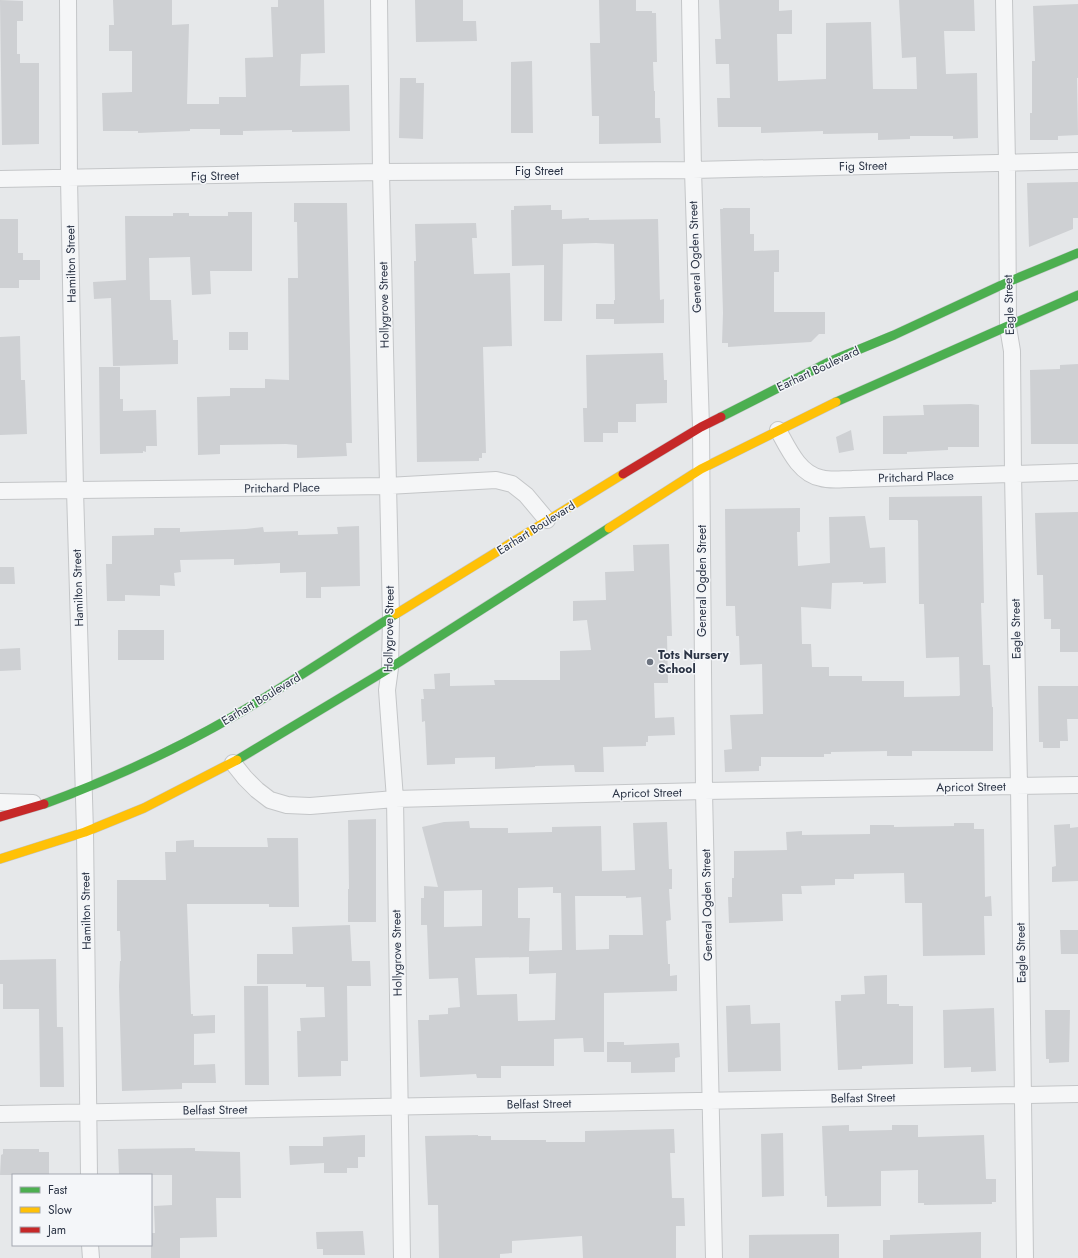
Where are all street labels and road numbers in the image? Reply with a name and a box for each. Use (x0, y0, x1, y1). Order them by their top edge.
street label: Fig Street (839, 157, 887, 175)
street label: Fig Street (515, 162, 563, 180)
street label: Fig Street (191, 167, 239, 185)
street label: General Ogden Street (684, 201, 706, 313)
street label: Hamilton Street (61, 225, 81, 303)
street label: Hollygrove Street (374, 262, 394, 348)
street label: Eagle Street (999, 274, 1019, 335)
street label: Earhart Boulevard (774, 342, 862, 396)
street label: Pritchard Place (878, 467, 954, 487)
street label: Pritchard Place (244, 478, 320, 498)
street label: Earhart Boulevard (493, 497, 579, 559)
street label: General Ogden Street (693, 525, 711, 637)
street label: Hamilton Street (68, 549, 88, 627)
street label: Hollygrove Street (379, 586, 399, 672)
street label: Eagle Street (1006, 599, 1026, 659)
street label: Earhart Boulevard (218, 668, 304, 730)
street label: Apricot Street (936, 777, 1006, 797)
street label: Apricot Street (612, 783, 682, 803)
street label: General Ogden Street (697, 849, 717, 961)
street label: Hamilton Street (76, 872, 96, 950)
street label: Hollygrove Street (387, 910, 407, 996)
street label: Eagle Street (1011, 923, 1031, 983)
street label: Belfast Street (830, 1088, 896, 1108)
street label: Belfast Street (506, 1094, 572, 1114)
street label: Belfast Street (182, 1100, 248, 1120)

